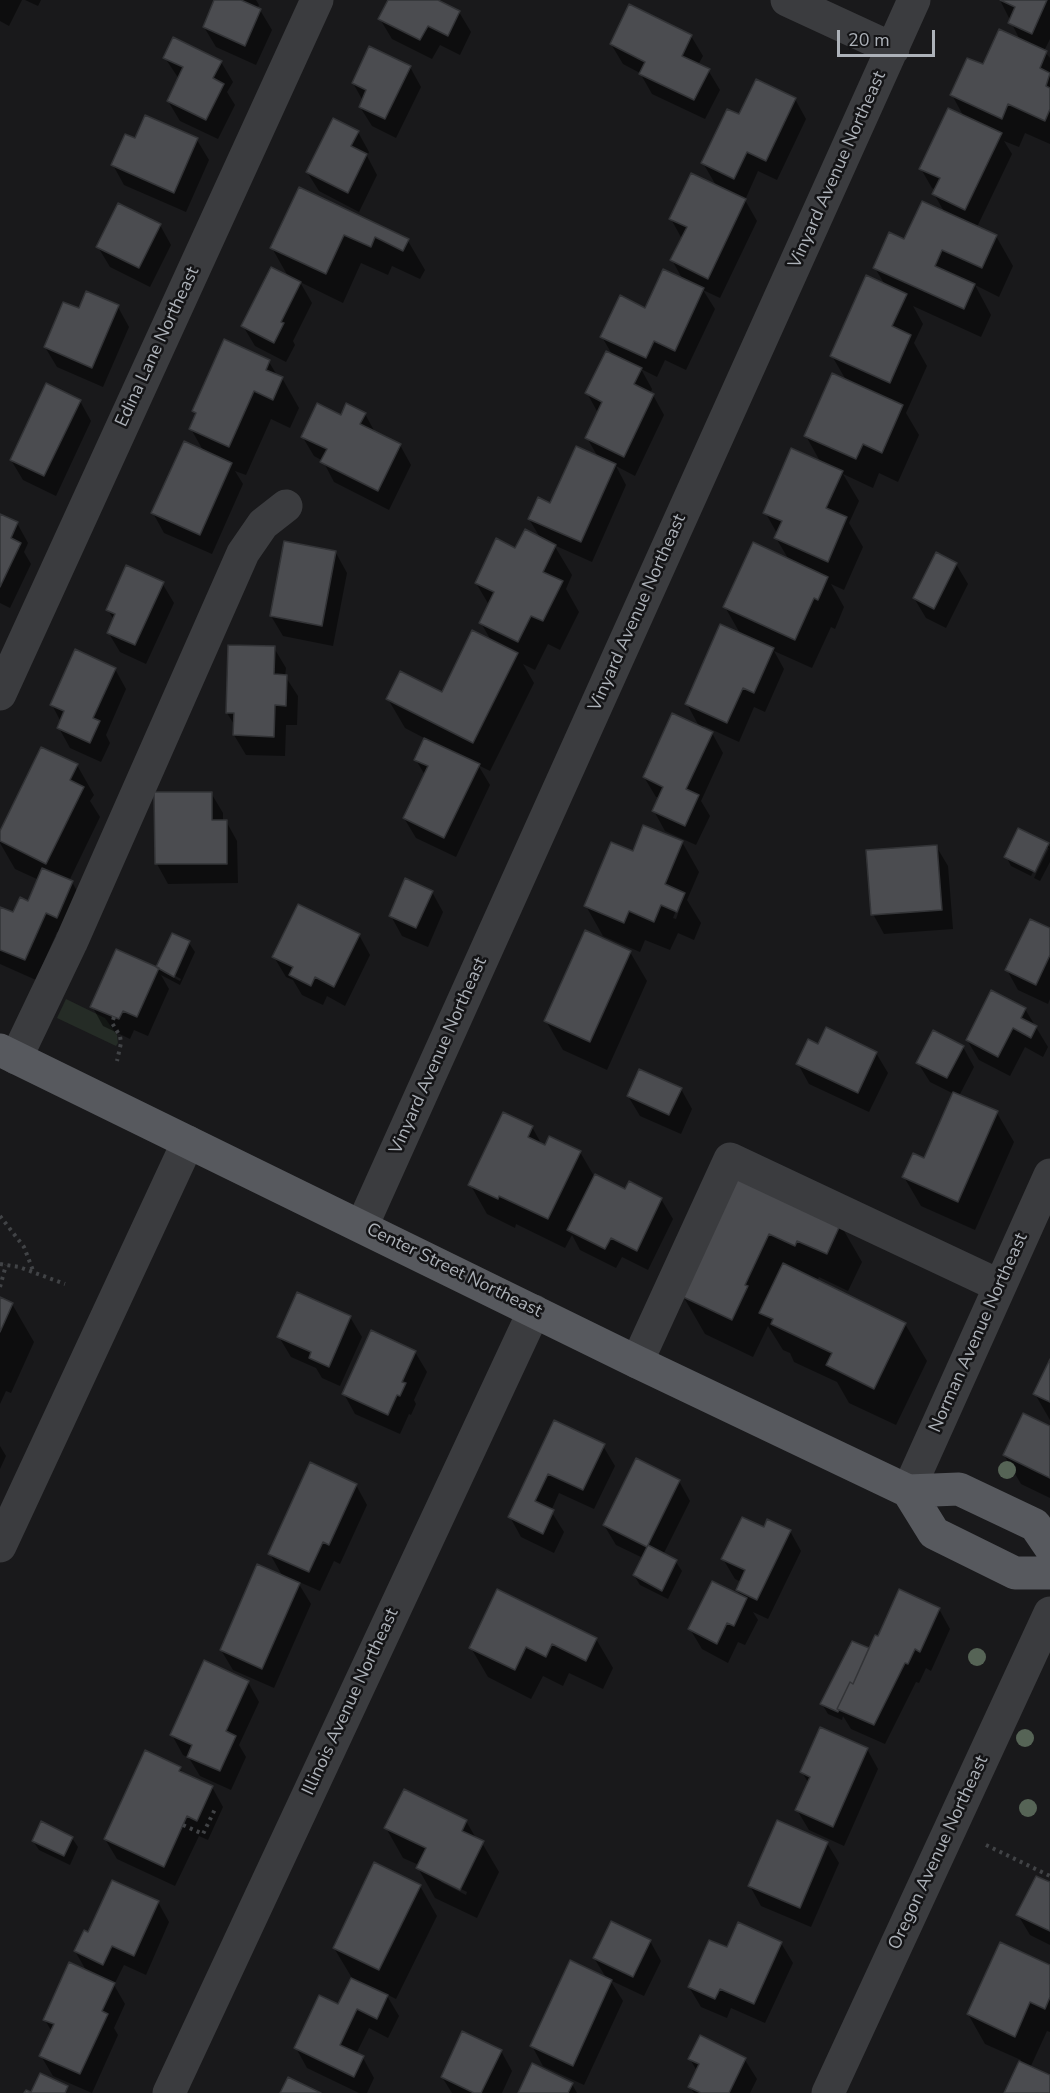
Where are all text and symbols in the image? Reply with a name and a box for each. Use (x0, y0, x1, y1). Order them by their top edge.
scale bar (840, 18, 938, 56)
text: 20 m (848, 28, 890, 52)
street label: Vinyard Avenue Northeast (785, 68, 891, 272)
street label: Edina Lane Northeast (111, 264, 205, 430)
street label: Vinyard Avenue Northeast (585, 511, 691, 715)
street label: Vinyard Avenue Northeast (386, 954, 492, 1158)
street label: Center Street Northeast (363, 1219, 545, 1323)
street label: Norman Avenue Northeast (925, 1230, 1033, 1436)
street label: Illinois Avenue Northeast (298, 1605, 404, 1799)
street label: Oregon Avenue Northeast (884, 1752, 994, 1954)

